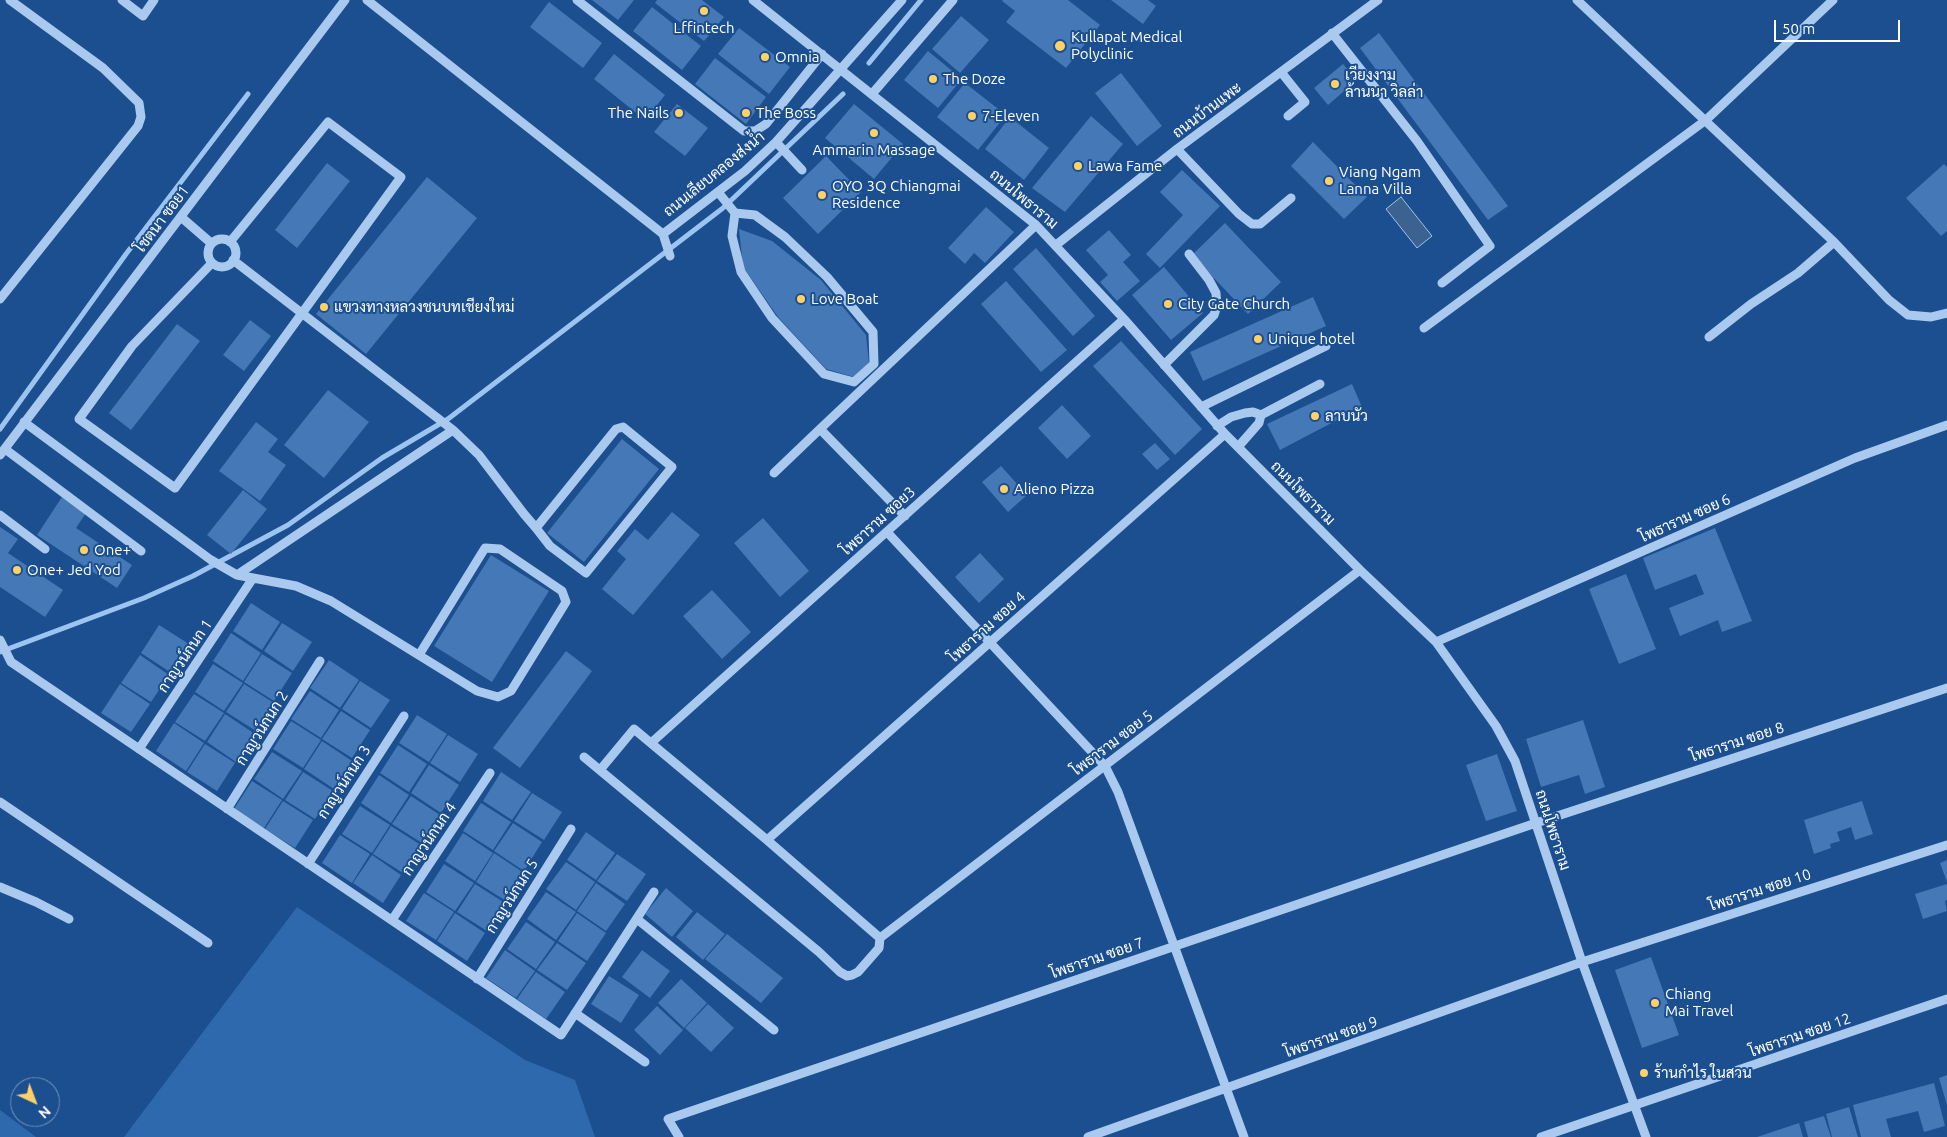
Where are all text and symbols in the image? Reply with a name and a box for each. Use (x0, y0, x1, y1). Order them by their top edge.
marker: Lffintech (698, 5, 710, 17)
scale bar (1777, 10, 1903, 42)
place label: Lffintech (674, 19, 734, 37)
text: 50 m (1782, 20, 1815, 37)
place label: Kullapat Medical Polyclinic (1071, 28, 1182, 63)
marker: Kullapat Medical Polyclinic (1053, 39, 1067, 53)
place label: Omnia (775, 48, 820, 66)
marker: Omnia (759, 51, 771, 63)
place label: เวียงงาม ล้านนา วิลล่า (1345, 66, 1423, 101)
place label: The Doze (943, 70, 1006, 88)
marker: The Doze (927, 73, 939, 85)
street label: ถนนบ้านแพะ (1169, 78, 1245, 142)
marker: เวียงงาม ล้านนา วิลล่า (1329, 78, 1341, 90)
place label: The Nails (608, 104, 669, 122)
place label: The Boss (756, 104, 816, 122)
marker: The Nails (673, 107, 685, 119)
marker: The Boss (740, 107, 752, 119)
place label: 7-Eleven (982, 107, 1040, 125)
marker: 7-Eleven (966, 110, 978, 122)
marker: Ammarin Massage (868, 127, 880, 139)
street label: ถนนเลียบคลองส่งน้ำ (660, 128, 768, 220)
place label: Ammarin Massage (812, 141, 936, 159)
place label: Lawa Fame (1088, 157, 1162, 175)
marker: Lawa Fame (1072, 160, 1084, 172)
place label: Viang Ngam Lanna Villa (1339, 163, 1421, 198)
street label: ถนนโพธาราม (986, 165, 1062, 233)
marker: Viang Ngam Lanna Villa (1323, 175, 1335, 187)
place label: OYO 3Q Chiangmai Residence (832, 177, 961, 212)
street label: โชตนา ซอย1 (131, 182, 193, 256)
marker: OYO 3Q Chiangmai Residence (816, 189, 828, 201)
place label: Love Boat (811, 290, 878, 308)
marker: Love Boat (795, 293, 807, 305)
place label: City Gate Church (1178, 295, 1290, 313)
place label: แขวงทางหลวงชนบทเชียงใหม่ (334, 298, 514, 316)
marker: City Gate Church (1162, 298, 1174, 310)
marker: แขวงทางหลวงชนบทเชียงใหม่ (318, 301, 330, 313)
place label: Unique hotel (1268, 330, 1355, 348)
marker: Unique hotel (1252, 333, 1264, 345)
place label: ลาบนัว (1325, 407, 1368, 425)
marker: ลาบนัว (1309, 410, 1321, 422)
street label: ถนนโพธาราม (1267, 457, 1339, 529)
place label: Alieno Pizza (1014, 480, 1094, 498)
street label: โพธาราม ซอย3 (837, 483, 919, 559)
marker: Alieno Pizza (998, 483, 1010, 495)
street label: โพธาราม ซอย 6 (1637, 490, 1733, 546)
place label: One+ (94, 541, 131, 559)
marker: One+ (78, 544, 90, 556)
place label: One+ Jed Yod (27, 561, 121, 579)
marker: One+ Jed Yod (11, 564, 23, 576)
street label: โพธาราม ซอย 4 (945, 588, 1029, 666)
street label: กาญวน์กนก 1 (154, 616, 216, 696)
street label: กาญวน์กนก 2 (232, 687, 292, 769)
street label: โพธาราม ซอย 5 (1068, 706, 1156, 780)
street label: โพธาราม ซอย 8 (1688, 718, 1786, 766)
street label: กาญวน์กนก 3 (313, 742, 375, 822)
street label: ถนนโพธาราม (1532, 788, 1574, 872)
street label: กาญวน์กนก 4 (398, 799, 460, 879)
street label: กาญวน์กนก 5 (482, 855, 542, 937)
street label: โพธาราม ซอย 10 (1707, 865, 1813, 915)
street label: โพธาราม ซอย 7 (1048, 934, 1146, 982)
place label: Chiang Mai Travel (1665, 985, 1734, 1020)
marker: Chiang Mai Travel (1649, 997, 1661, 1009)
street label: โพธาราม ซอย 12 (1747, 1009, 1853, 1061)
street label: โพธาราม ซอย 9 (1282, 1013, 1380, 1061)
place label: ร้านกำไร ในสวน (1654, 1064, 1752, 1082)
marker: ร้านกำไร ในสวน (1638, 1067, 1650, 1079)
north arrow (10, 1077, 60, 1127)
text: N (35, 1103, 54, 1122)

